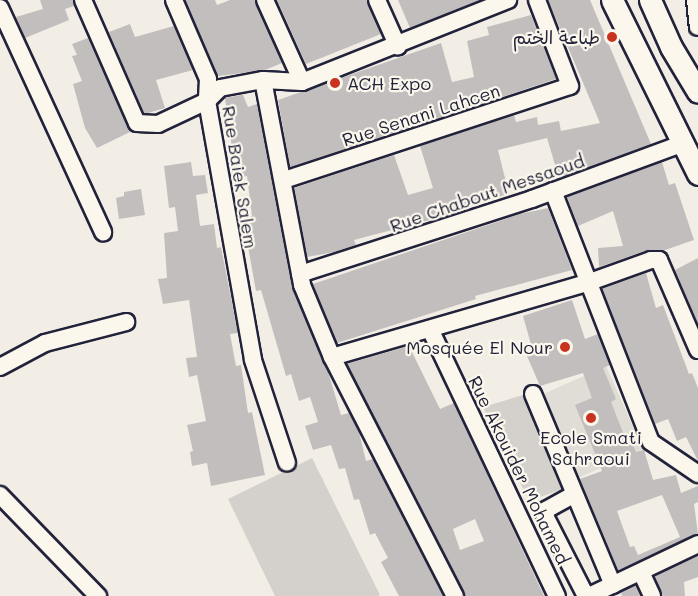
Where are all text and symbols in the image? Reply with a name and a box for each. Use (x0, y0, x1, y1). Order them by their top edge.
place label: طباعة الختم (513, 26, 600, 48)
marker: طباعة الختم (605, 30, 619, 44)
place label: ACH Expo (347, 72, 431, 94)
marker: ACH Expo (328, 76, 342, 90)
street label: Rue Senani Lahcen (339, 79, 503, 151)
street label: Rue Baiek Salem (218, 104, 262, 250)
street label: Rue Chabout Messaoud (387, 150, 587, 236)
place label: Mosquée El Nour (406, 336, 553, 358)
marker: Mosquée El Nour (558, 340, 572, 354)
street label: Rue Akouider Mohamed (464, 372, 574, 568)
marker: Ecole Smati Sahraoui (584, 411, 598, 425)
place label: Ecole Smati Sahraoui (540, 427, 642, 470)

